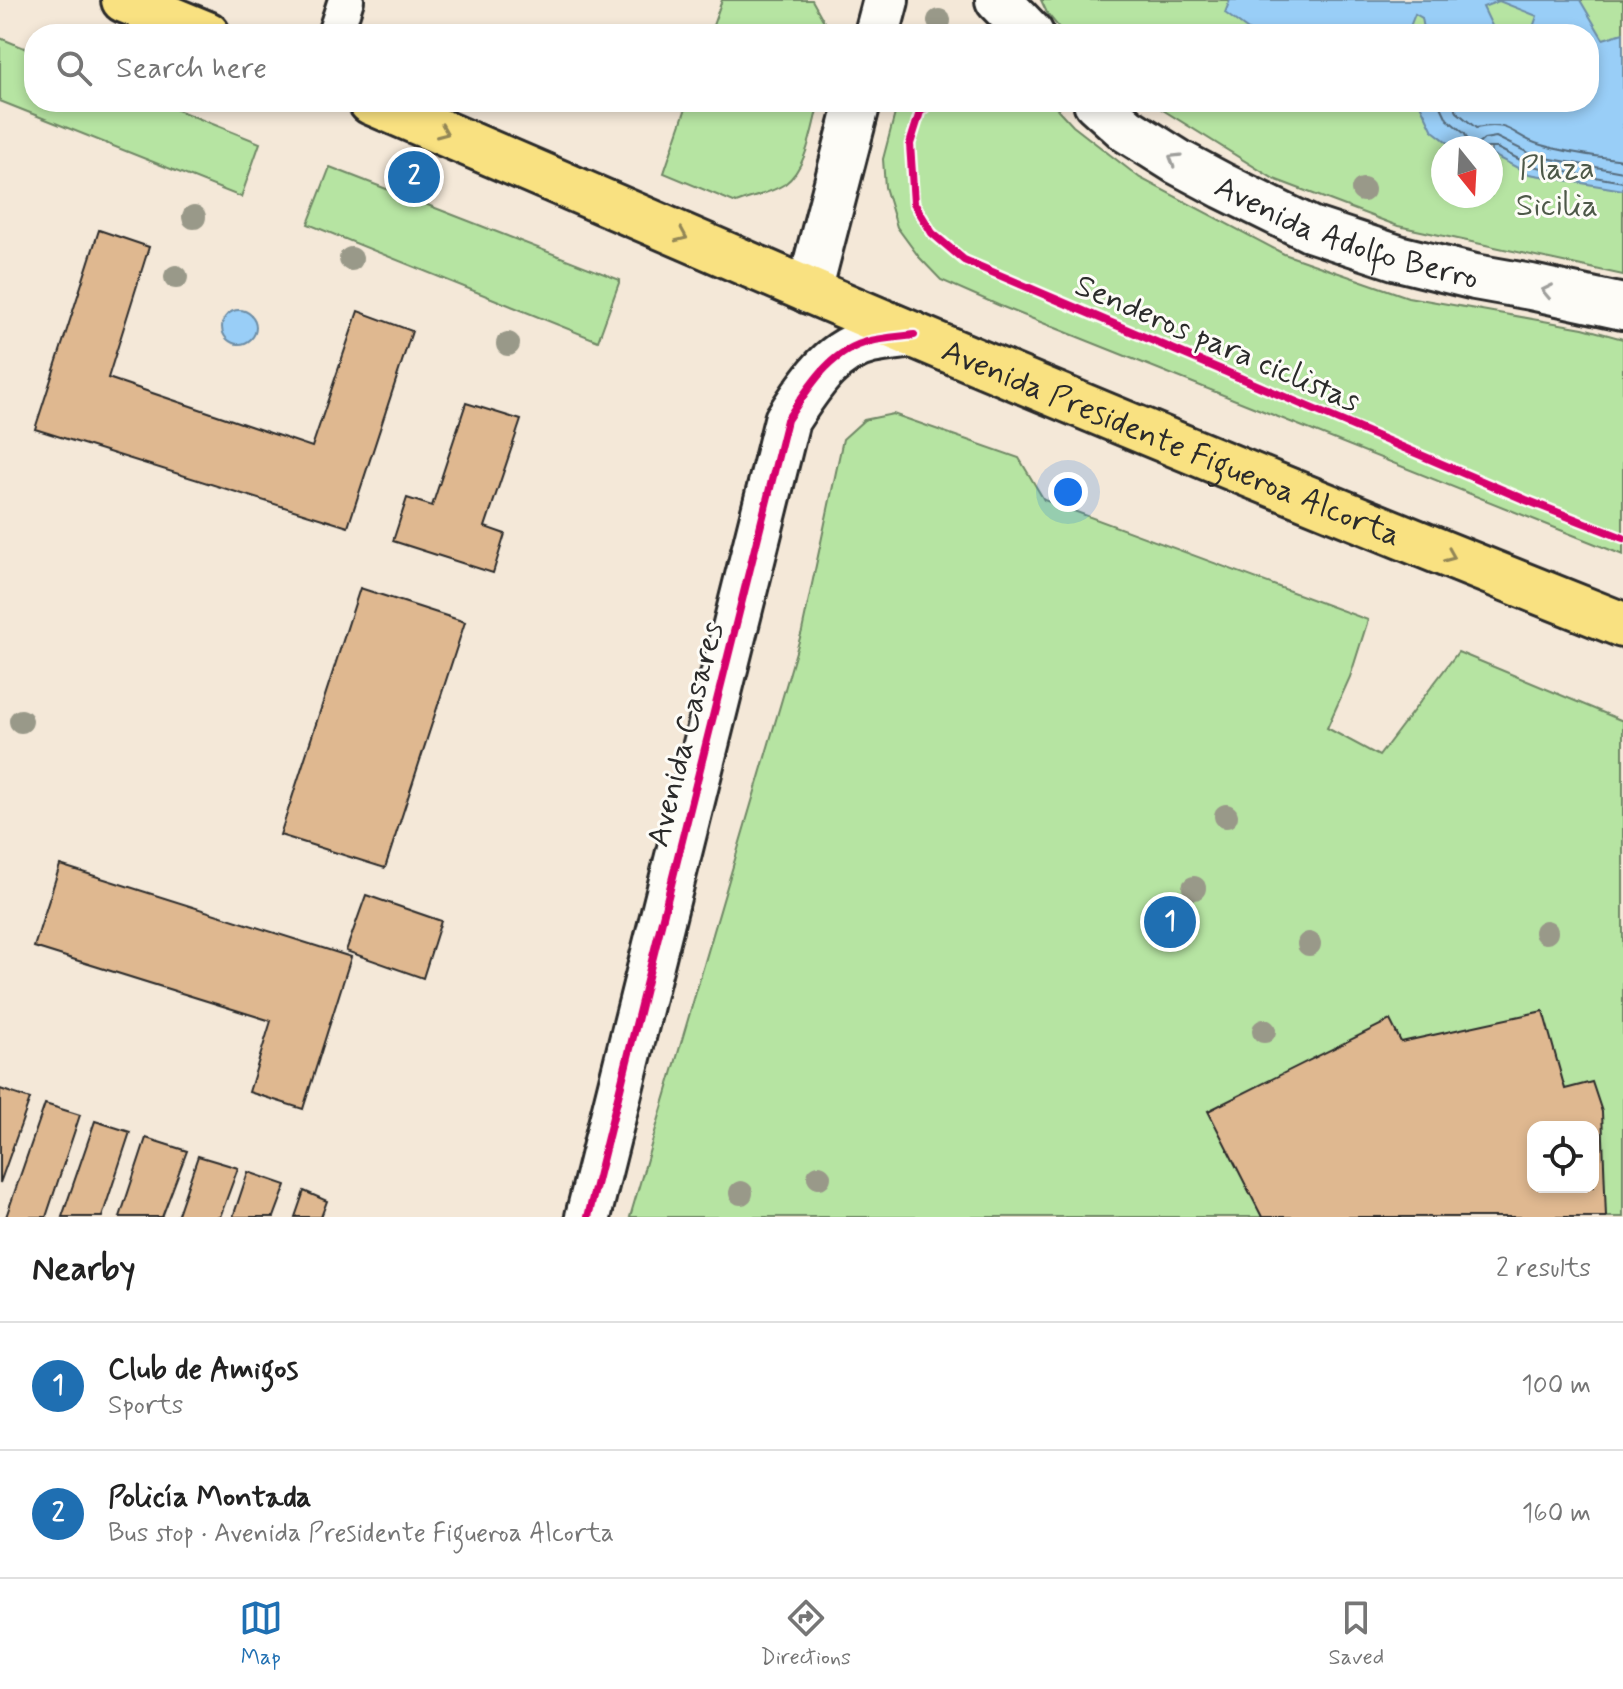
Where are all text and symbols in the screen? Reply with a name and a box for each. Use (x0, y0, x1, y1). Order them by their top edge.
search box (24, 24, 1599, 112)
icon: search (52, 46, 96, 90)
text: Search here (116, 49, 267, 88)
one-way arrow (435, 123, 449, 139)
north arrow (1431, 136, 1503, 208)
pin: 2 (388, 147, 440, 207)
park label: Plaza Sicilia (1516, 148, 1598, 227)
one-way arrow (1168, 153, 1183, 169)
street label: Avenida Adolfo Berro (1207, 166, 1483, 300)
one-way arrow (674, 226, 688, 242)
street label: Senderos para ciclistas (1068, 265, 1366, 423)
one-way arrow (1540, 283, 1554, 300)
street label: Avenida Presidente Figueroa Alcorta (935, 330, 1407, 557)
your location (1048, 472, 1088, 512)
one-way arrow (1442, 547, 1456, 563)
street label: Avenida Casares (638, 617, 734, 851)
pin: 1 (1144, 892, 1196, 952)
map controls (1527, 1121, 1599, 1193)
button: locate (1527, 1121, 1599, 1193)
text: Nearby (32, 1247, 136, 1292)
text: 2 results (1496, 1252, 1591, 1286)
text: Club de Amigos (108, 1350, 298, 1389)
text: 1 (52, 1369, 64, 1403)
text: 100 m (1521, 1369, 1591, 1403)
text: Sports (108, 1389, 183, 1423)
text: Policía Montada (108, 1478, 311, 1517)
text: 2 (52, 1497, 64, 1531)
text: 160 m (1522, 1497, 1591, 1531)
text: Bus stop · Avenida Presidente Figueroa Alcorta (108, 1517, 614, 1551)
tab: Map (239, 1596, 283, 1672)
tab: Directions (760, 1596, 851, 1672)
tab: Saved (1329, 1596, 1384, 1672)

